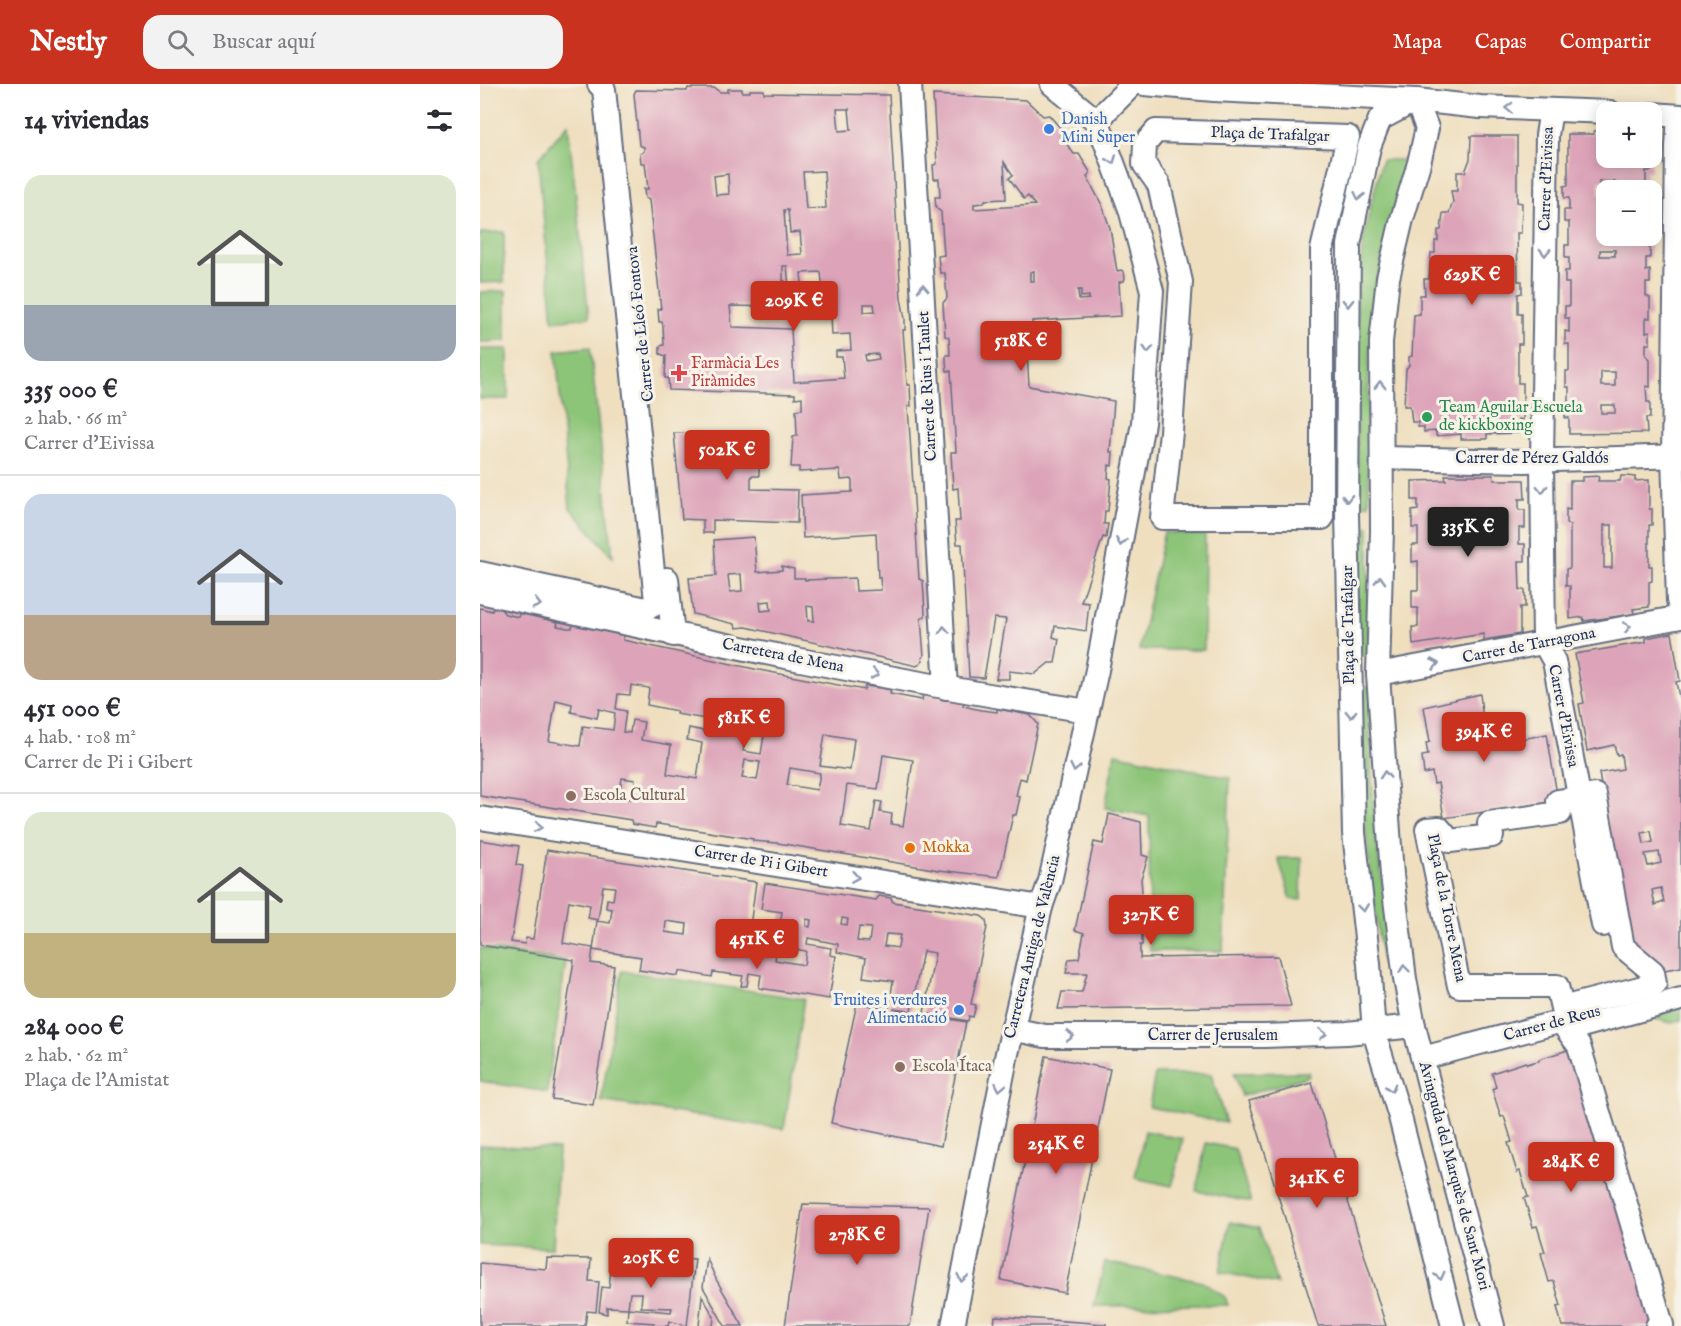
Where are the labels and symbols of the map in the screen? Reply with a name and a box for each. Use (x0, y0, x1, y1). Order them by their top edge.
one-way arrow (1505, 102, 1514, 115)
place label: Danish Mini Super (1061, 110, 1135, 148)
marker: Danish Mini Super (1042, 122, 1056, 136)
street label: Plaça de Trafalgar (1210, 123, 1330, 147)
street label: Carrer d'Eivissa (1535, 126, 1559, 232)
one-way arrow (1105, 154, 1117, 165)
one-way arrow (1353, 190, 1366, 200)
street label: Carrer de Lleó Fontova (623, 245, 659, 403)
one-way arrow (1539, 248, 1551, 257)
pin: 629K € (1423, 255, 1521, 306)
pin: 209K € (745, 281, 843, 332)
one-way arrow (916, 284, 929, 293)
one-way arrow (1342, 299, 1354, 308)
street label: Carrer de Rius i Taulet (914, 310, 942, 462)
pin: 518K € (972, 321, 1070, 372)
one-way arrow (1142, 344, 1155, 353)
place label: Farmàcia Les Piràmides (691, 354, 779, 392)
marker: Farmàcia Les Piràmides (672, 366, 686, 380)
one-way arrow (1374, 381, 1386, 390)
place label: Team Aguilar Escuela de kickboxing (1439, 398, 1583, 436)
marker: Team Aguilar Escuela de kickboxing (1420, 410, 1434, 424)
pin: 502K € (678, 430, 776, 481)
street label: Carrer de Pérez Galdós (1455, 449, 1609, 469)
one-way arrow (1536, 485, 1548, 494)
one-way arrow (1341, 494, 1353, 503)
pin: 335K € (1419, 507, 1517, 558)
one-way arrow (1115, 537, 1127, 546)
street label: Plaça de Trafalgar (1338, 565, 1360, 685)
one-way arrow (1374, 576, 1387, 585)
one-way arrow (532, 597, 542, 610)
one-way arrow (1621, 621, 1631, 634)
street label: Carrer de Tarragona (1461, 623, 1597, 669)
one-way arrow (937, 625, 950, 634)
street label: Carretera de Mena (720, 634, 846, 678)
one-way arrow (1430, 658, 1440, 671)
street label: Carrer d'Eivissa (1543, 663, 1583, 769)
one-way arrow (870, 667, 880, 680)
pin: 581K € (695, 698, 793, 749)
one-way arrow (1344, 709, 1357, 718)
pin: 394K € (1435, 712, 1533, 763)
one-way arrow (1069, 763, 1082, 773)
one-way arrow (1379, 770, 1392, 779)
place label: Escola Cultural (583, 786, 686, 806)
marker: Escola Cultural (564, 789, 578, 803)
one-way arrow (533, 820, 542, 832)
street label: Plaça de la Torre Mena (1422, 832, 1470, 984)
place label: Mokka (922, 838, 970, 858)
marker: Mokka (903, 841, 917, 855)
street label: Carrer de Pi i Gibert (693, 842, 830, 883)
street label: Carretera Antiga de València (1000, 853, 1066, 1041)
one-way arrow (849, 870, 859, 883)
pin: 327K € (1102, 895, 1200, 946)
one-way arrow (1356, 904, 1368, 913)
pin: 451K € (708, 919, 806, 970)
one-way arrow (1398, 964, 1411, 973)
place label: Fruites i verdures Alimentació (833, 991, 947, 1029)
street label: Carrer de Reus (1501, 1001, 1603, 1047)
marker: Fruites i verdures Alimentació (952, 1003, 966, 1017)
street label: Carrer de Jerusalem (1148, 1026, 1278, 1046)
one-way arrow (1318, 1027, 1327, 1040)
one-way arrow (1065, 1030, 1074, 1042)
place label: Escola Ítaca (912, 1055, 992, 1077)
street label: Avinguda del Marquès de Sant Mori (1414, 1058, 1494, 1293)
marker: Escola Ítaca (893, 1060, 907, 1074)
one-way arrow (994, 1081, 1007, 1091)
one-way arrow (1384, 1082, 1396, 1093)
pin: 254K € (1007, 1124, 1105, 1175)
pin: 284K € (1522, 1142, 1620, 1193)
pin: 341K € (1268, 1158, 1366, 1209)
pin: 278K € (808, 1215, 906, 1266)
pin: 205K € (602, 1238, 700, 1289)
one-way arrow (1433, 1271, 1446, 1281)
one-way arrow (956, 1273, 969, 1283)

